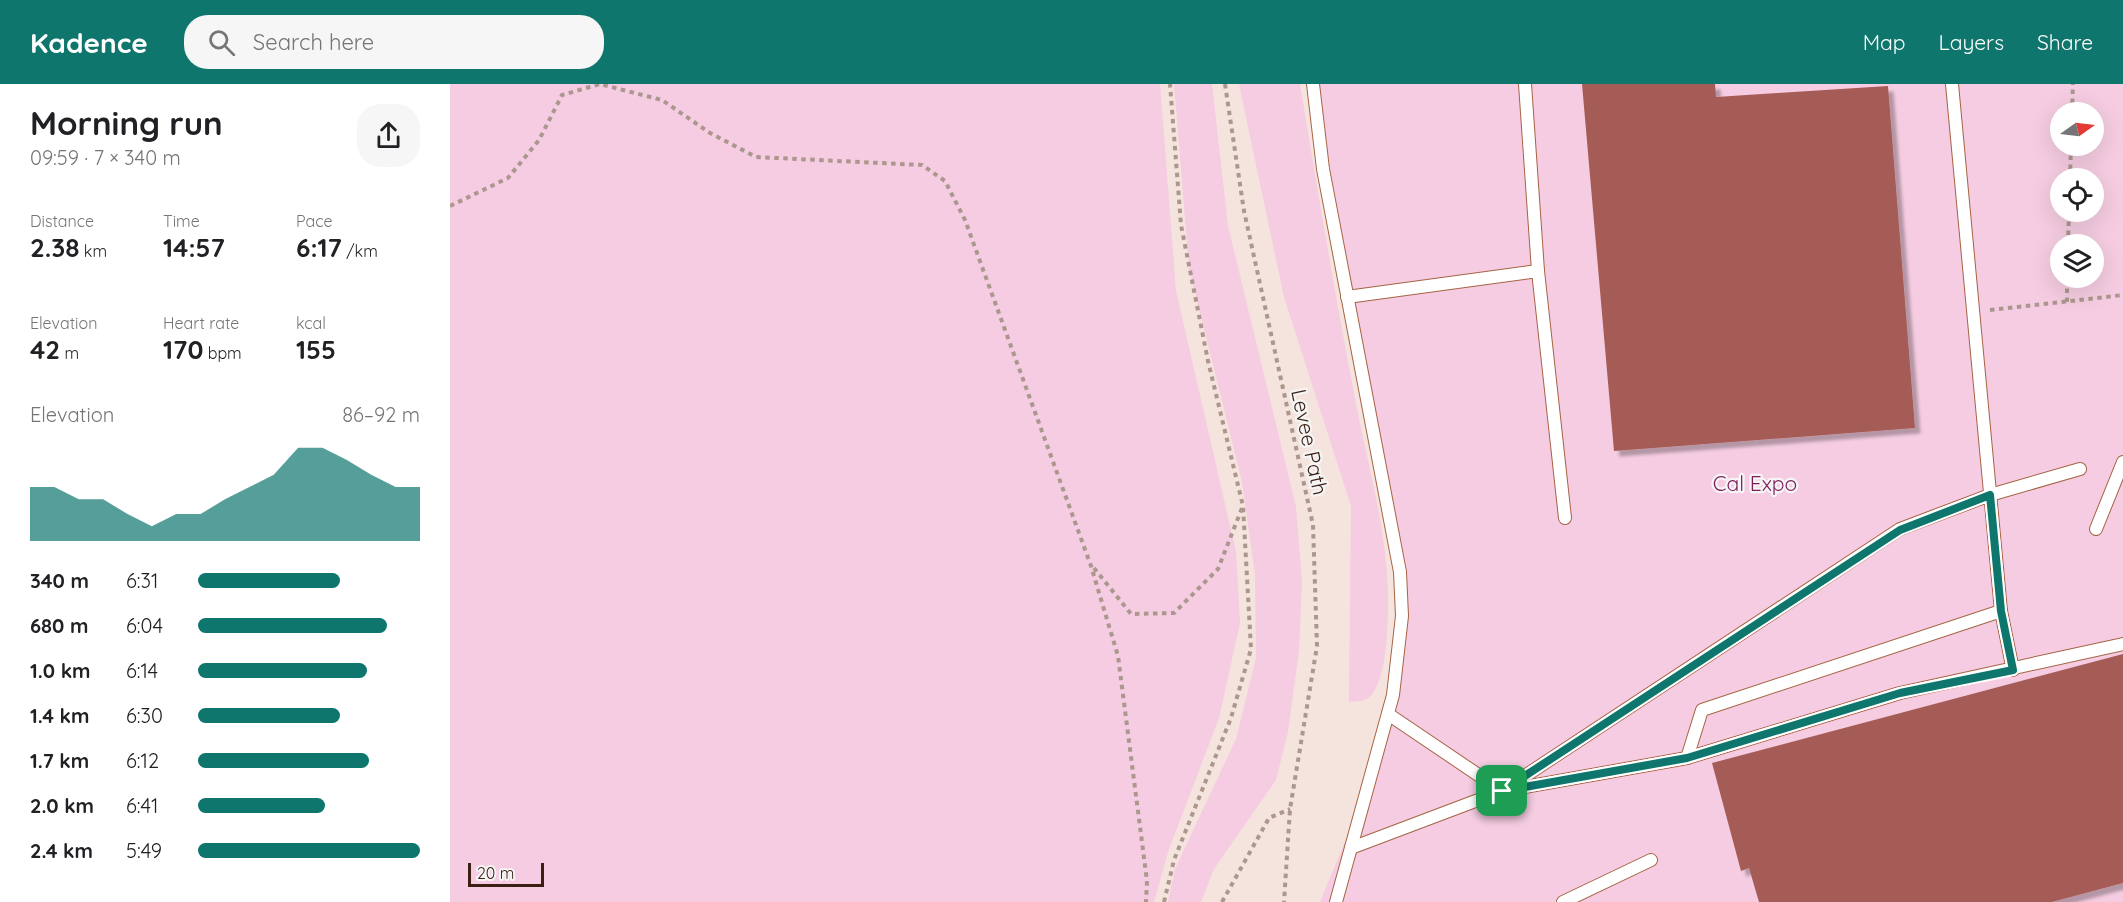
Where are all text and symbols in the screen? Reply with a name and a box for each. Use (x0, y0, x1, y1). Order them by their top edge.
search box (184, 15, 604, 69)
text: Kadence (30, 25, 148, 60)
icon: search (205, 26, 238, 59)
text: Search here (253, 28, 374, 56)
text: Map (1863, 29, 1906, 55)
text: Layers (1939, 29, 2004, 55)
text: Share (2037, 29, 2093, 55)
text: Morning run (30, 102, 223, 143)
north arrow (2050, 102, 2104, 156)
map controls (2050, 102, 2104, 288)
button: share (357, 104, 420, 167)
text: 09:59 · 7 × 340 m (30, 145, 181, 170)
button: locate (2050, 168, 2104, 222)
text: Distance (30, 211, 94, 231)
text: Time (163, 211, 200, 231)
text: Pace (296, 211, 332, 231)
text: 2.38 (30, 231, 79, 264)
text: 14:57 (163, 231, 225, 264)
text: 6:17 (296, 231, 342, 264)
button: layers (2050, 234, 2104, 288)
text: km (79, 241, 107, 261)
text: /km (342, 241, 378, 261)
text: Elevation (30, 313, 97, 333)
text: Heart rate (163, 313, 239, 333)
text: kcal (296, 313, 326, 333)
text: 42 (30, 333, 60, 366)
text: 170 (163, 333, 203, 366)
text: 155 (296, 333, 336, 366)
text: m (60, 343, 79, 363)
text: bpm (203, 343, 242, 363)
street label: Levee Path (1286, 387, 1334, 497)
text: Elevation (30, 402, 114, 427)
text: 86–92 m (342, 402, 420, 427)
park label: Cal Expo (1713, 470, 1797, 496)
text: 340 m (30, 568, 89, 593)
text: 6:31 (126, 568, 158, 593)
text: 680 m (30, 613, 88, 638)
text: 6:04 (126, 613, 163, 638)
text: 1.0 km (30, 658, 90, 683)
text: 6:14 (126, 658, 158, 683)
text: 1.4 km (30, 703, 89, 728)
text: 6:30 (126, 703, 163, 728)
text: 1.7 km (30, 748, 89, 773)
text: 6:12 (126, 748, 159, 773)
pin (1476, 765, 1527, 816)
icon: arrive (1485, 774, 1518, 807)
text: 2.0 km (30, 793, 94, 818)
text: 6:41 (126, 793, 158, 818)
text: 2.4 km (30, 838, 93, 863)
text: 5:49 (126, 838, 162, 863)
scale bar (468, 860, 544, 888)
text: 20 m (477, 863, 514, 883)

